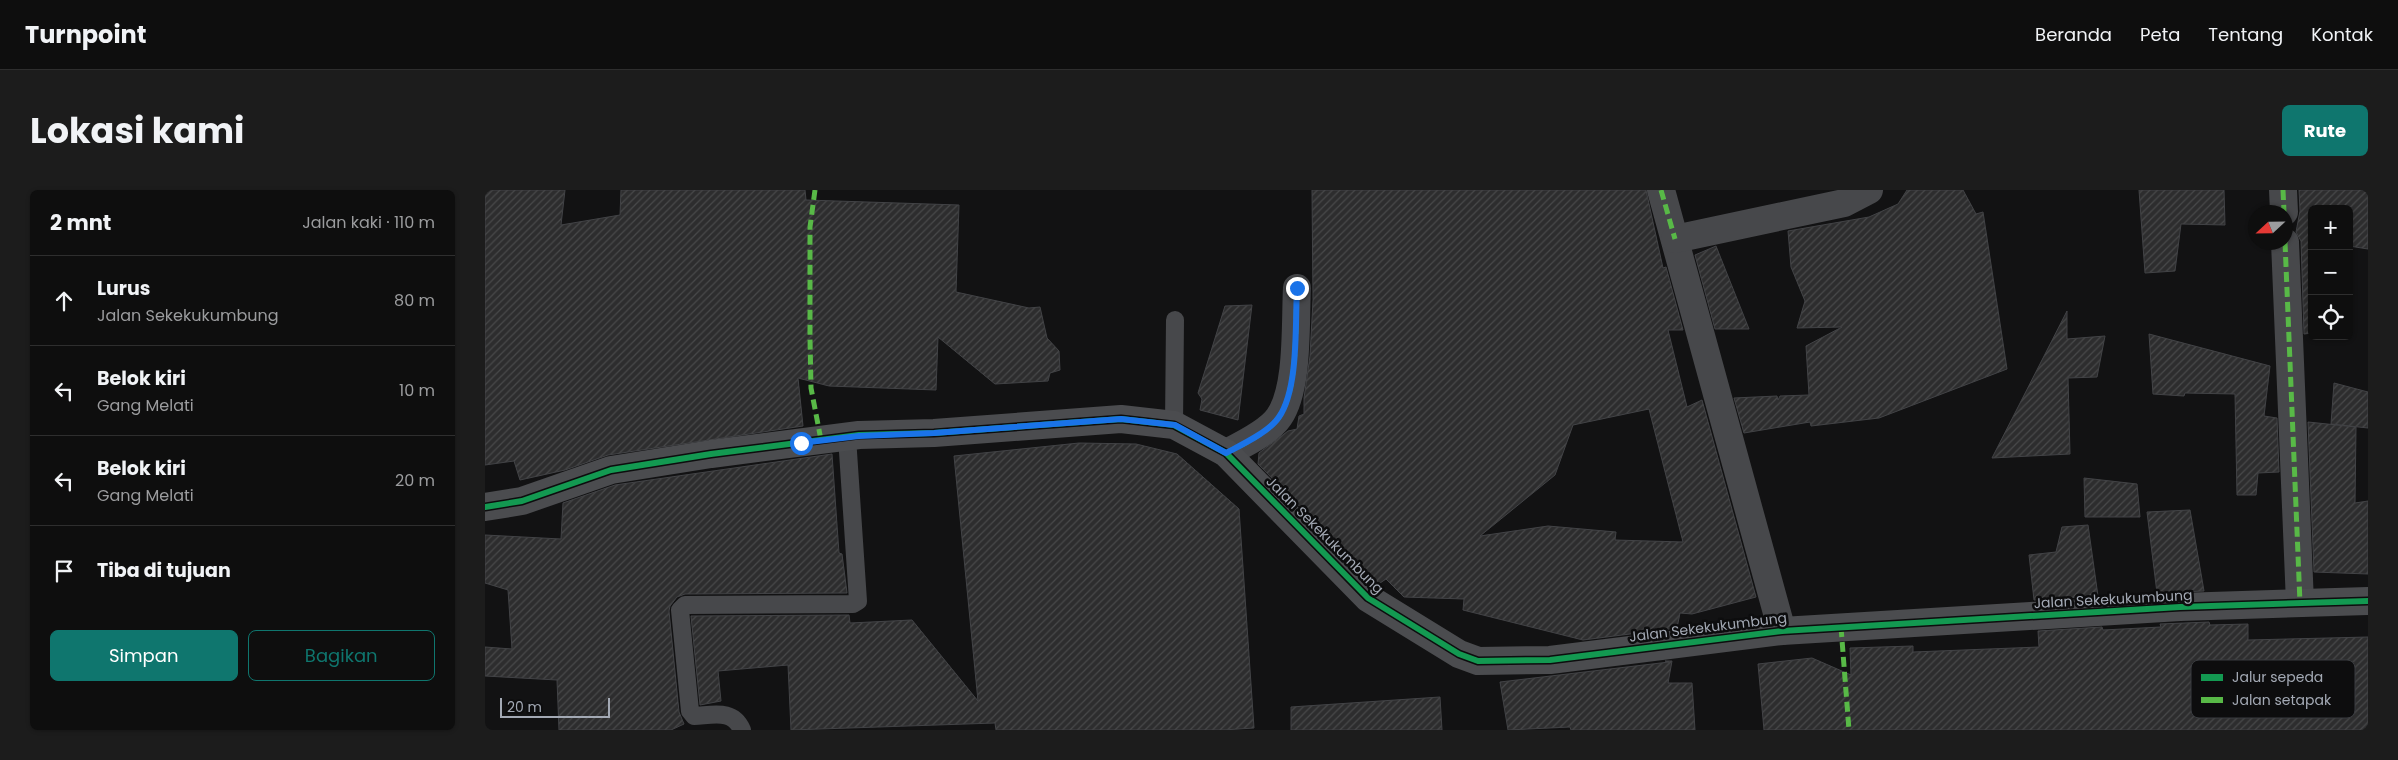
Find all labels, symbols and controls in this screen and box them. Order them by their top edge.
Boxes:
text: Turnpoint [25,18,146,51]
text: Beranda [2035,22,2112,47]
text: Peta [2140,22,2180,47]
text: Tentang [2208,22,2283,47]
text: Kontak [2311,22,2373,47]
button: Rute [2282,105,2368,156]
text: Lokasi kami [30,106,244,155]
north arrow [2248,205,2293,250]
map controls [2308,205,2353,340]
button: + [2308,205,2353,250]
text: 2 mnt [50,208,111,237]
text: Jalan kaki · 110 m [302,211,435,234]
button: − [2308,250,2353,295]
text: Lurus [97,275,150,302]
route end [1286,277,1309,300]
icon: ahead [50,287,78,315]
text: 80 m [394,289,435,312]
button: locate [2308,295,2353,340]
text: Jalan Sekekukumbung [97,304,279,327]
text: Belok kiri [97,365,186,392]
icon: left [50,377,78,405]
text: 10 m [399,379,435,402]
text: Gang Melati [97,394,194,417]
route start [790,432,813,455]
text: Belok kiri [97,455,186,482]
icon: left [50,467,78,495]
text: 20 m [395,469,435,492]
street label: Jalan Sekekukumbung [1262,472,1388,598]
text: Gang Melati [97,484,194,507]
icon: arrive [50,557,78,585]
text: Tiba di tujuan [97,557,231,584]
street label: Jalan Sekekukumbung [2033,585,2193,613]
street label: Jalan Sekekukumbung [1628,607,1788,647]
button: Simpan [50,630,238,681]
button: Bagikan [248,630,435,681]
legend [2191,660,2355,718]
text: Jalur sepeda [2232,667,2323,687]
text: Jalan setapak [2232,690,2332,710]
scale bar [500,695,610,718]
text: 20 m [507,697,542,717]

